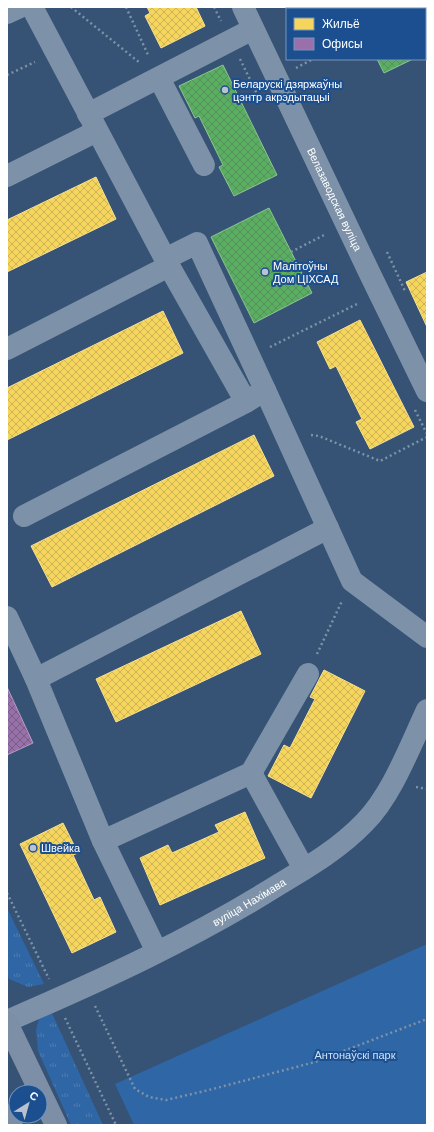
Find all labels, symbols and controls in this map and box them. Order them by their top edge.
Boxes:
legend [286,8,426,60]
text: Жильё [322,17,360,31]
text: Офисы [322,37,363,51]
place label: Беларускі дзяржаўны цэнтр акрэдытацыі [233,78,342,103]
marker: Беларускі дзяржаўны цэнтр акрэдытацыі [220,85,230,95]
street label: Велазаводская вуліца [305,146,364,254]
place label: Малітоўны Дом ЦІХСАД [273,260,339,285]
marker: Малітоўны Дом ЦІХСАД [260,267,270,277]
place label: Швейка [41,842,81,854]
marker: Швейка [28,843,38,853]
street label: вуліца Нахімава [210,875,289,928]
park label: Антонаўскі парк [315,1049,396,1061]
north arrow [8,1084,48,1124]
text: С [27,1089,41,1103]

